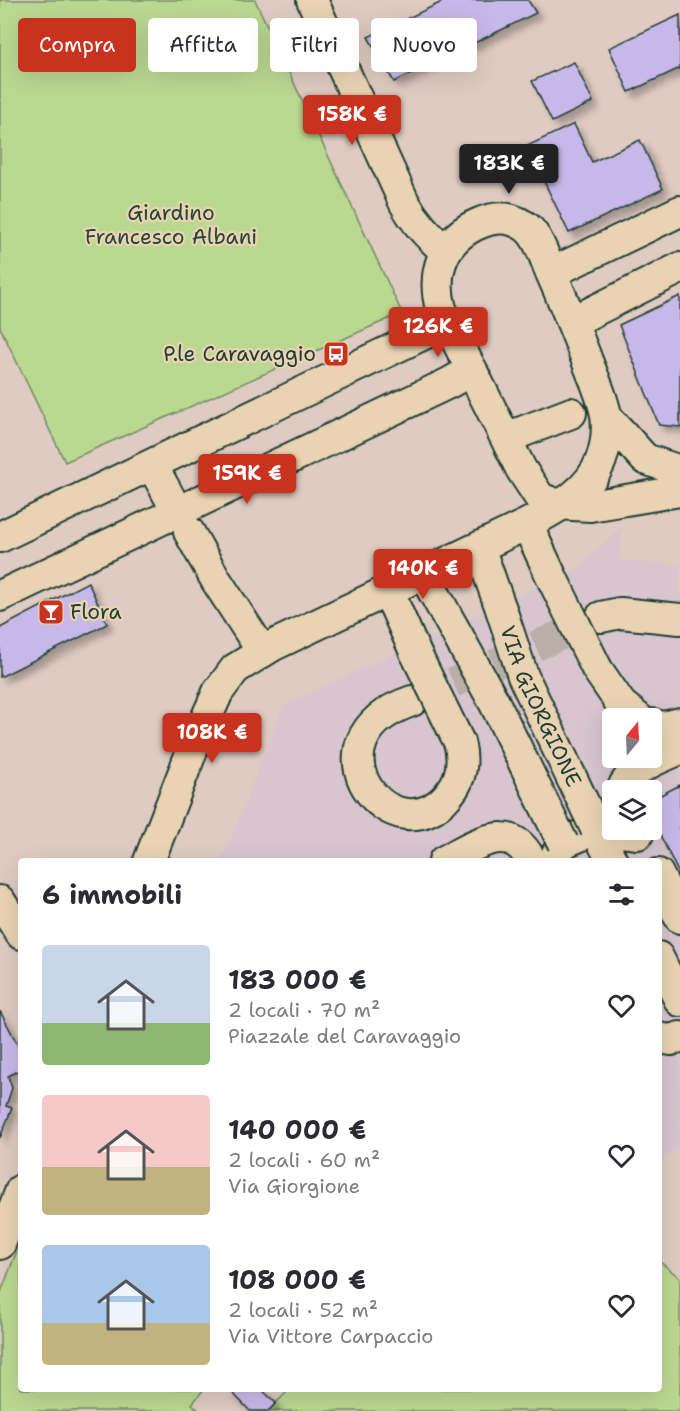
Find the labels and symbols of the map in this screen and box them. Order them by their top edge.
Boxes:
pin: 158K € [303,95,401,146]
pin: 183K € [460,144,558,195]
park label: Giardino Francesco Albani [85,199,257,251]
pin: 126K € [389,307,487,358]
bus stop icon: P.le Caravaggio [321,339,351,369]
place label: P.le Caravaggio [163,340,316,368]
pin: 159K € [198,454,296,505]
pin: 140K € [374,549,472,600]
bar icon: Flora [36,597,66,627]
place label: Flora [70,598,121,626]
street label: VIA GIORGIONE [493,622,588,791]
north arrow [602,708,662,768]
pin: 108K € [163,713,261,764]

